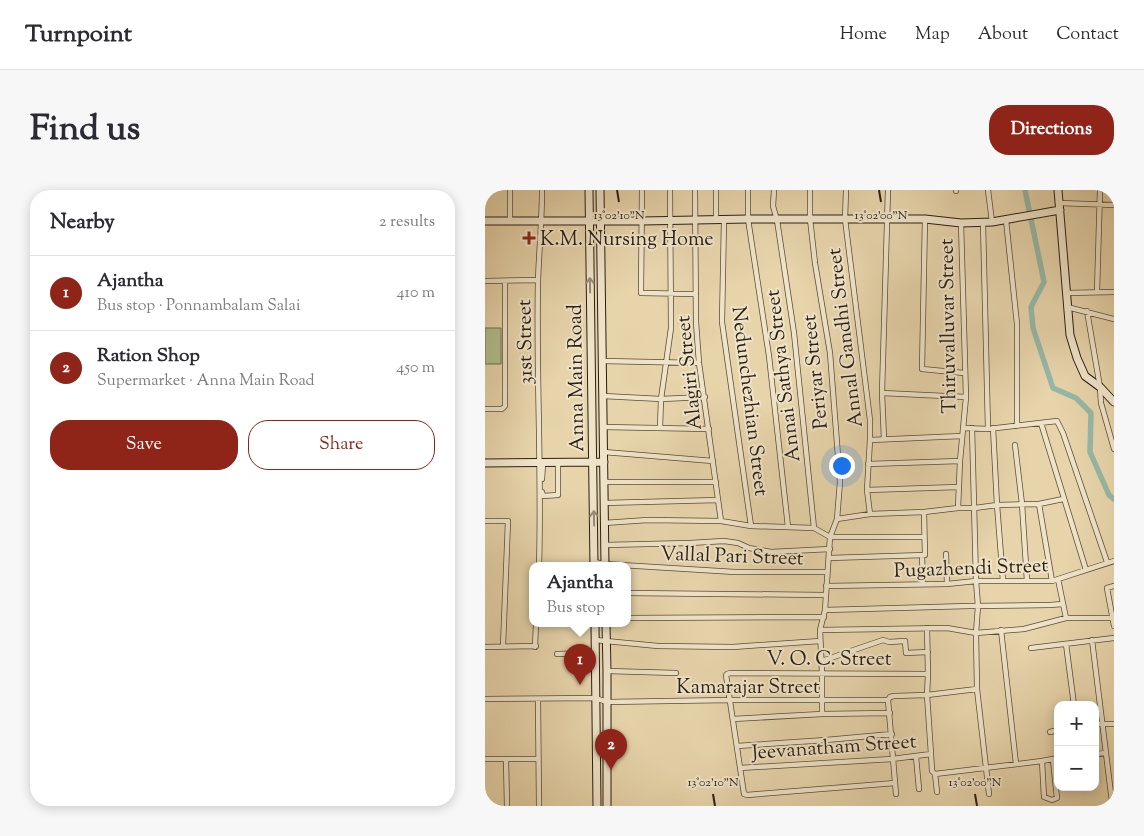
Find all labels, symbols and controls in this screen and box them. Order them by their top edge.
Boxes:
text: Turnpoint [25,18,132,52]
text: Home [840,22,887,48]
text: Map [915,22,950,48]
text: About [978,22,1028,48]
text: Contact [1056,22,1119,48]
text: Find us [30,105,140,156]
button: Directions [989,105,1114,155]
text: 13°02'10"N [593,207,645,225]
text: 13°02'00"N [855,207,908,225]
text: Nearby [50,208,115,238]
text: 2 results [379,211,435,234]
place label: K.M. Nursing Home [540,226,714,255]
marker: K.M. Nursing Home [522,231,536,245]
street label: Thiruvalluvar Street [933,238,966,414]
street label: Annal Gandhi Street [821,246,872,429]
text: Ajantha [97,268,164,295]
one-way arrow [585,277,595,294]
text: 1 [63,282,69,305]
text: 410 m [397,282,435,305]
street label: Annai Sathya Street [760,288,809,464]
text: Bus stop · Ponnambalam Salai [97,295,300,318]
street label: 31st Street [511,299,542,385]
street label: Anna Main Road [562,304,593,452]
street label: Nedunchezhian Street [722,305,775,498]
street label: Periyar Street [796,313,837,431]
street label: Alagiri Street [670,314,711,432]
text: Ration Shop [97,343,200,370]
text: 2 [62,357,70,380]
text: 450 m [396,357,435,380]
text: Supermarket · Anna Main Road [97,370,315,393]
button: Save [50,420,238,470]
button: Share [248,420,435,470]
your location [829,453,855,479]
one-way arrow [589,510,598,526]
street label: Vallal Pari Street [660,541,804,574]
street label: Pugazhendi Street [893,552,1049,587]
popup [529,562,631,627]
text: Ajantha [547,570,613,597]
text: Bus stop [547,597,605,620]
pin: 1 [564,644,596,685]
street label: V. O. C. Street [767,646,892,675]
street label: Kamarajar Street [676,674,820,703]
map controls [1054,701,1099,791]
button: + [1054,701,1099,746]
street label: Jeevanatham Street [750,728,918,769]
pin: 2 [595,729,627,770]
button: − [1054,746,1099,791]
text: 13°02'10"N [687,774,739,792]
text: 13°02'00"N [949,774,1002,792]

